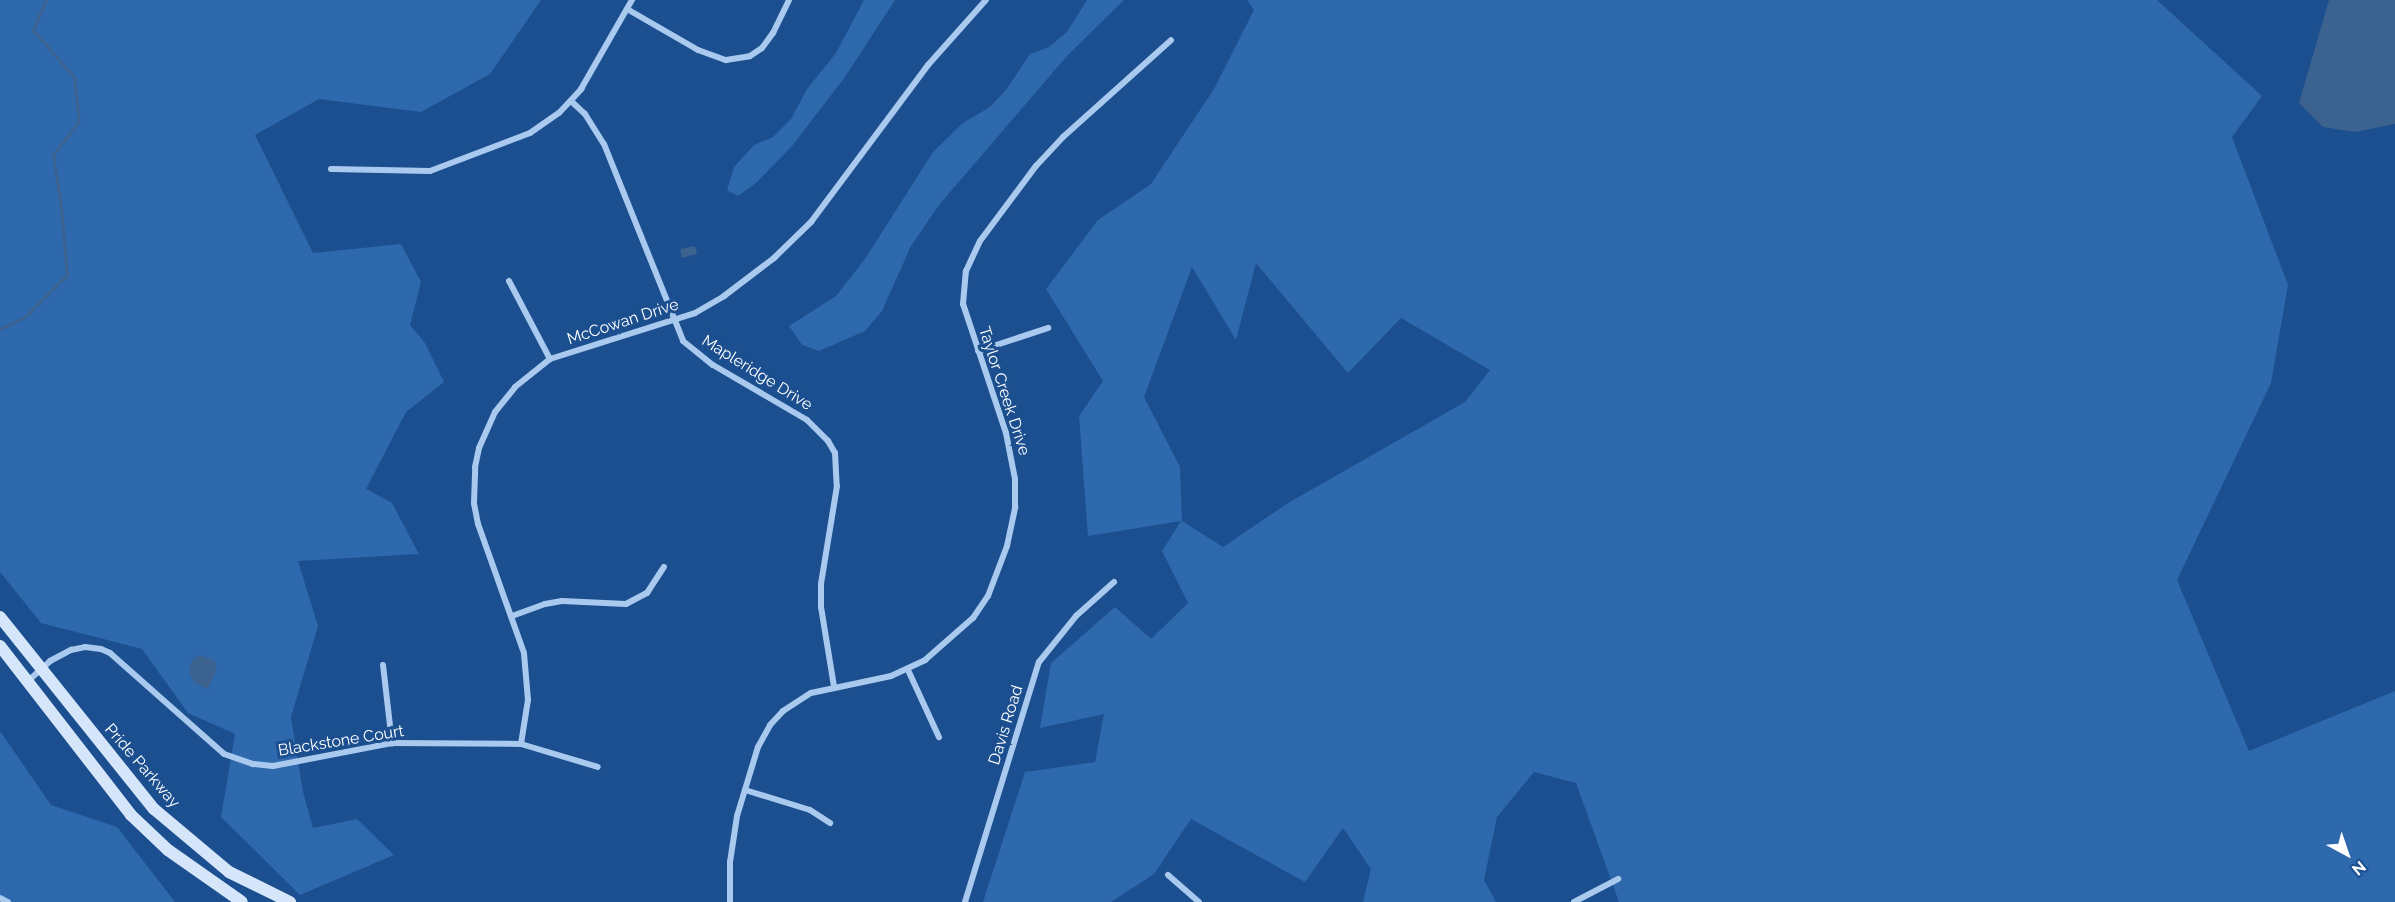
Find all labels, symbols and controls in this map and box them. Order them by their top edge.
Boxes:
street label: McCowan Drive [565,295,681,349]
street label: Taylor Creek Drive [974,324,1034,458]
street label: Mapleridge Drive [698,331,816,415]
street label: Davis Road [985,683,1027,767]
street label: Pride Parkway [100,720,184,812]
street label: Blackstone Court [277,722,405,760]
north arrow [2317,824,2377,884]
text: N [2348,857,2370,879]

